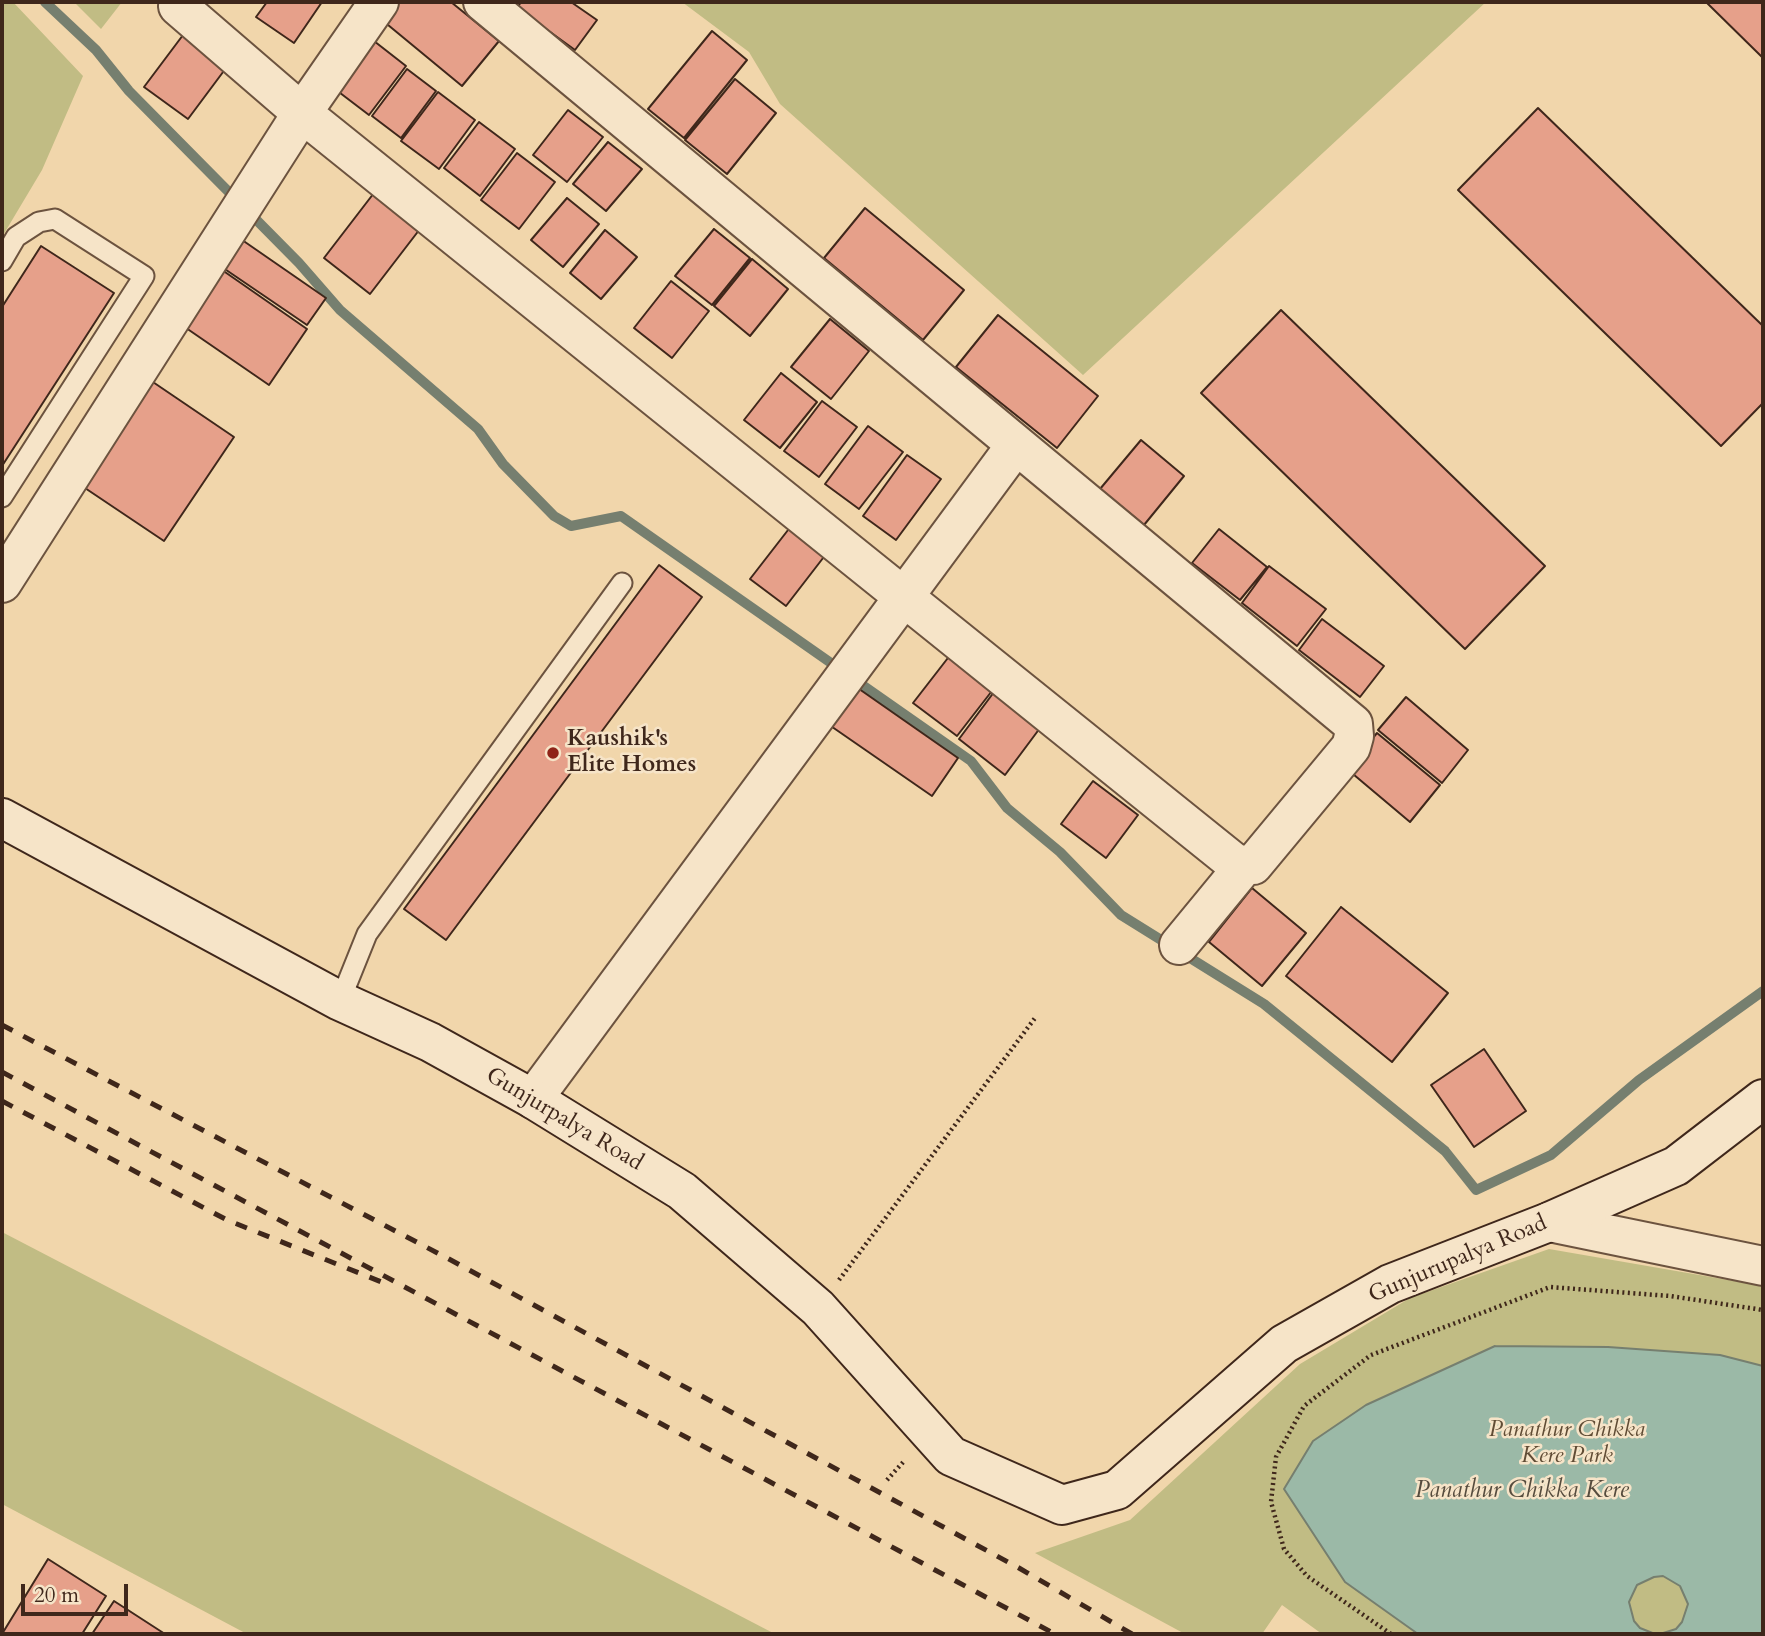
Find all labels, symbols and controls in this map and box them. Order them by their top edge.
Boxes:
place label: Kaushik's Elite Homes [567,726,696,780]
marker: Kaushik's Elite Homes [545,745,561,761]
street label: Gunjurpalya Road [481,1062,647,1178]
street label: Gunjurupalya Road [1365,1210,1551,1310]
park label: Panathur Chikka Kere Park [1489,1417,1645,1471]
water label: Panathur Chikka Kere [1415,1477,1629,1505]
scale bar [24,1570,131,1614]
text: 20 m [34,1581,79,1610]

